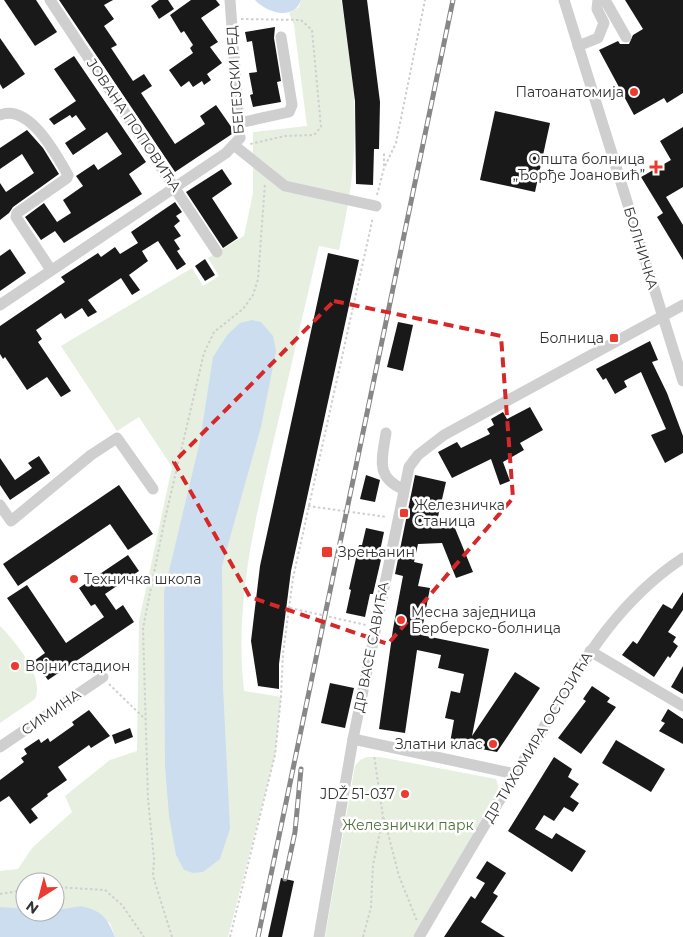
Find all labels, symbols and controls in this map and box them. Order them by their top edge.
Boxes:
street label: БЕГЕЈСКИ РЕД [222,25,248,135]
street label: ЈОВАНА ПОПОВИЋА [83,55,186,195]
place label: Патоанатомија [515,83,624,101]
marker: Патоанатомија [628,86,640,98]
place label: Општа болница „Ђорђе Јоановић” [513,150,645,184]
marker: Општа болница „Ђорђе Јоановић” [649,160,663,174]
street label: БОЛНИЧКА [620,204,662,292]
place label: Болница [539,329,604,347]
marker: Болница [608,332,620,344]
place label: Железничка Станица [414,496,505,530]
marker: Железничка Станица [398,507,410,519]
place label: Зрењанин [338,543,415,561]
marker: Зрењанин [320,545,334,559]
place label: Техничка школа [84,570,201,588]
marker: Техничка школа [68,573,80,585]
street label: ДР ВАСЕ САВИЋА [350,580,393,714]
place label: Месна заједница Берберско-болница [411,603,561,637]
marker: Месна заједница Берберско-болница [395,614,407,626]
street label: ДР ТИХОМИРА ОСТОЈИЋА [480,648,596,826]
place label: Војни стадион [25,657,131,675]
marker: Војни стадион [9,660,21,672]
street label: СИМИНА [18,685,85,739]
place label: Златни клас [395,735,483,753]
marker: Златни клас [487,738,499,750]
place label: JDŽ 51-037 [319,785,395,803]
marker: JDŽ 51-037 [399,788,411,800]
park label: Железнички парк [342,816,474,834]
north arrow [15,872,65,922]
text: N [22,897,42,918]

